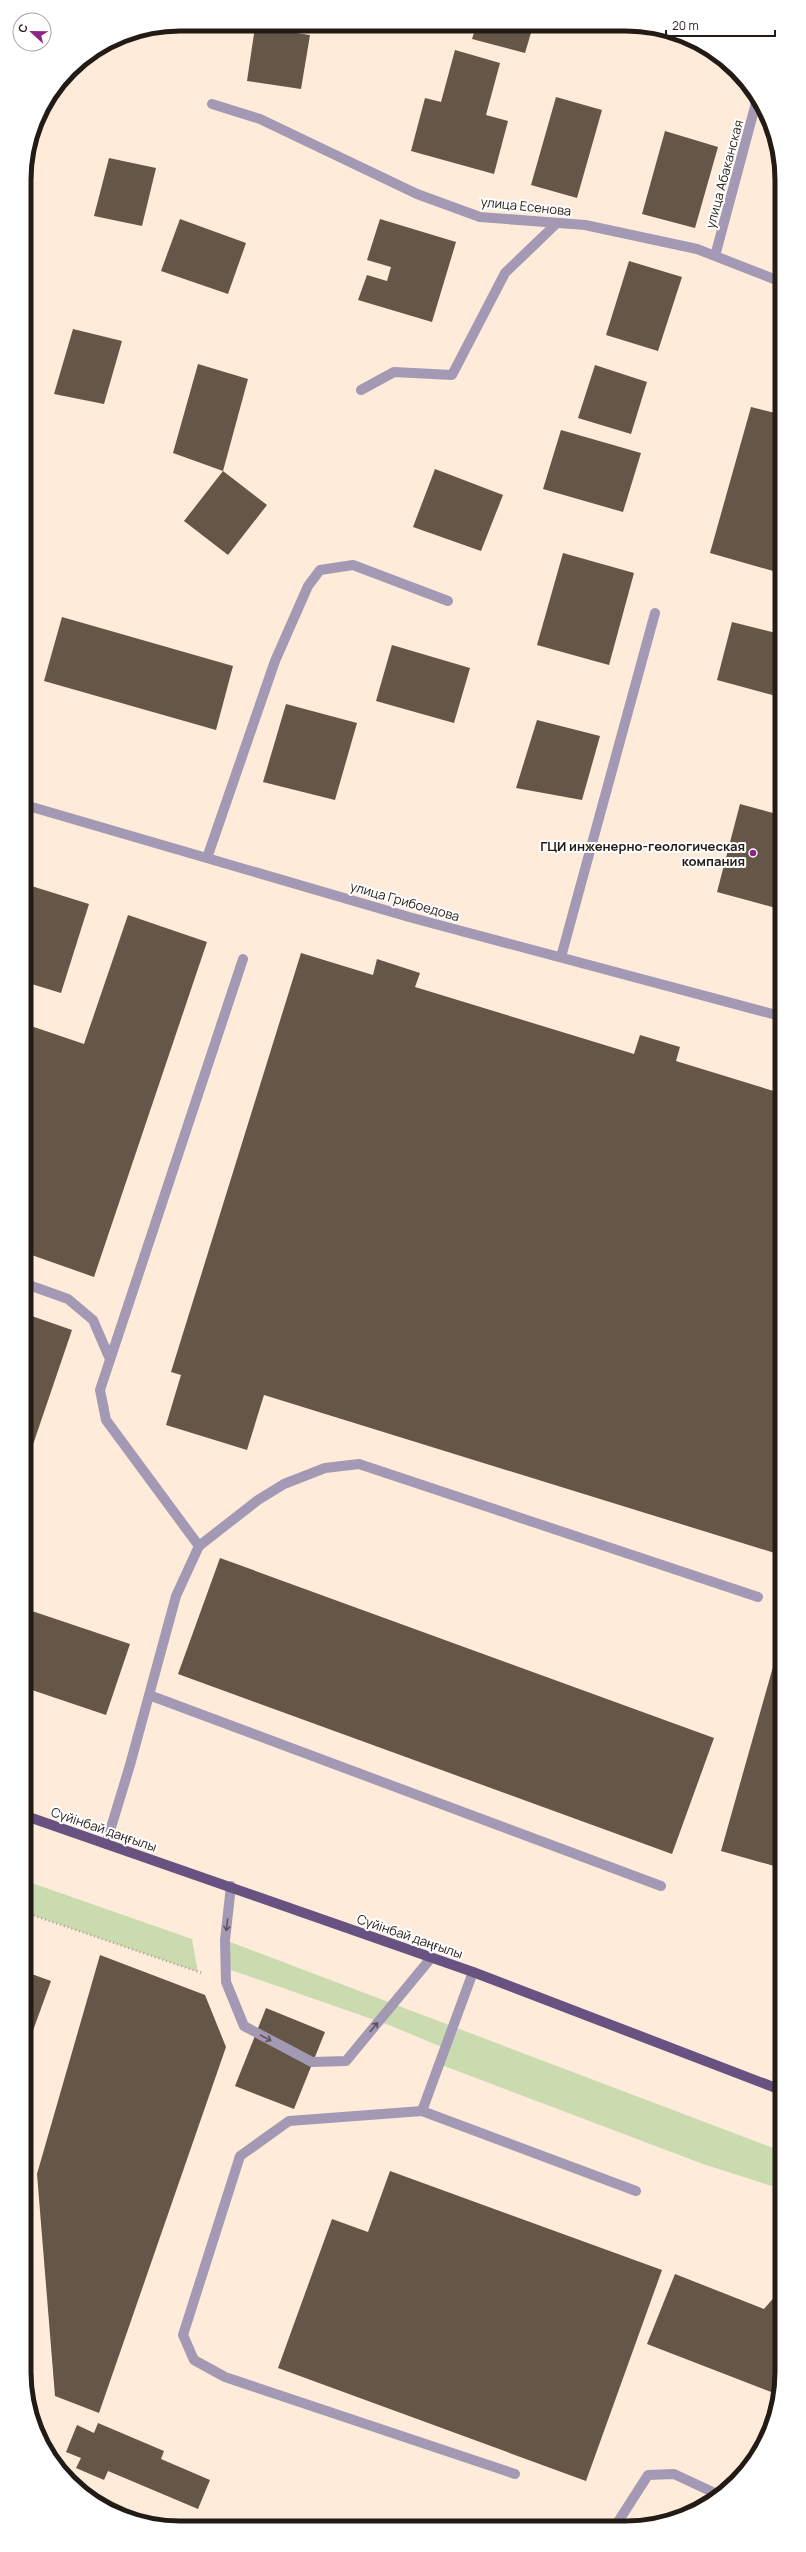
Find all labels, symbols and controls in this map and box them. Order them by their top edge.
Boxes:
north arrow [12,12,52,52]
scale bar [666,12,775,38]
text: 20 m [672,17,699,34]
text: С [14,21,31,35]
street label: улица Абаканская [701,118,747,230]
street label: улица Есенова [480,192,572,220]
place label: ГЦИ инженерно-геологическая компания [540,837,745,870]
marker: ГЦИ инженерно-геологическая компания [748,848,758,858]
street label: улица Грибоедова [348,877,462,925]
street label: Сүйінбай даңғылы [49,1802,159,1856]
street label: Сүйінбай даңғылы [355,1909,465,1963]
one-way arrow [223,1918,230,1931]
one-way arrow [369,2022,378,2032]
one-way arrow [260,2034,272,2042]

